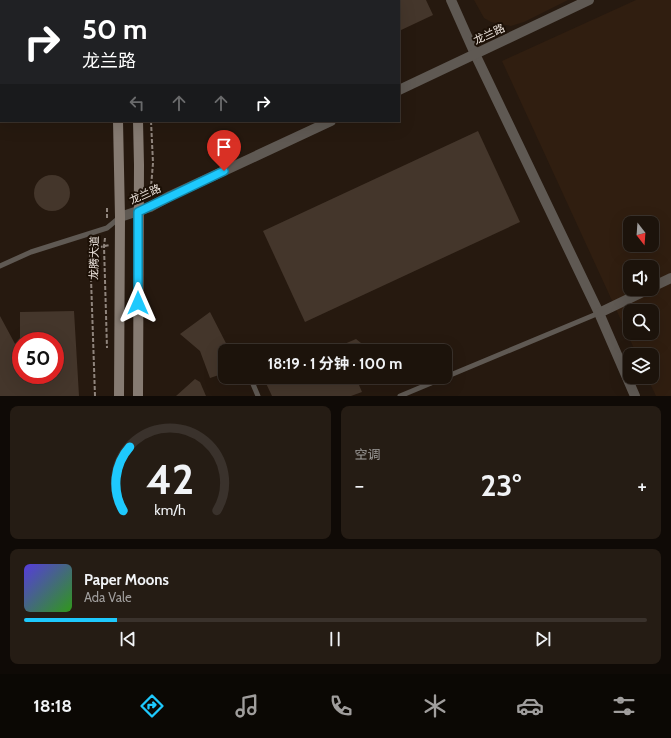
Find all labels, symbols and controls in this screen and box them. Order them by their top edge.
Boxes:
text: 50 m [82,12,147,46]
icon: right [16,16,68,68]
street label: 龙兰路 [471,21,507,47]
text: 龙兰路 [82,50,136,72]
icon: left [126,92,148,114]
icon: ahead [168,92,190,114]
icon: ahead [210,92,232,114]
icon: right [252,92,274,114]
pin [207,130,241,171]
icon: arrive [213,136,235,158]
street label: 龙兰路 [127,181,163,207]
north arrow [623,216,659,252]
map controls [623,216,659,384]
street label: 龙腾大道 [87,236,101,280]
button: sound [623,260,659,296]
position arrow [117,282,159,324]
button: search [623,304,659,340]
speed limit sign: 50 [12,332,64,384]
button: layers [623,348,659,384]
text: 18:19 · 1 分钟 · 100 m [268,355,402,373]
text: 空调 [355,446,381,462]
text: 42 [146,453,194,503]
text: 23° [480,467,521,504]
text: − [355,472,364,499]
text: + [637,472,647,499]
text: km/h [155,500,186,518]
text: Paper Moons [84,571,169,589]
text: Ada Vale [84,589,132,605]
icon: previous [117,628,139,650]
icon: pause [324,628,346,650]
icon: next [532,628,554,650]
icon: directions [138,692,166,720]
icon: music [233,692,261,720]
icon: phone [327,692,355,720]
icon: climate [421,692,449,720]
icon: car [516,692,544,720]
icon: filters [610,692,638,720]
text: 18:18 [33,695,72,717]

